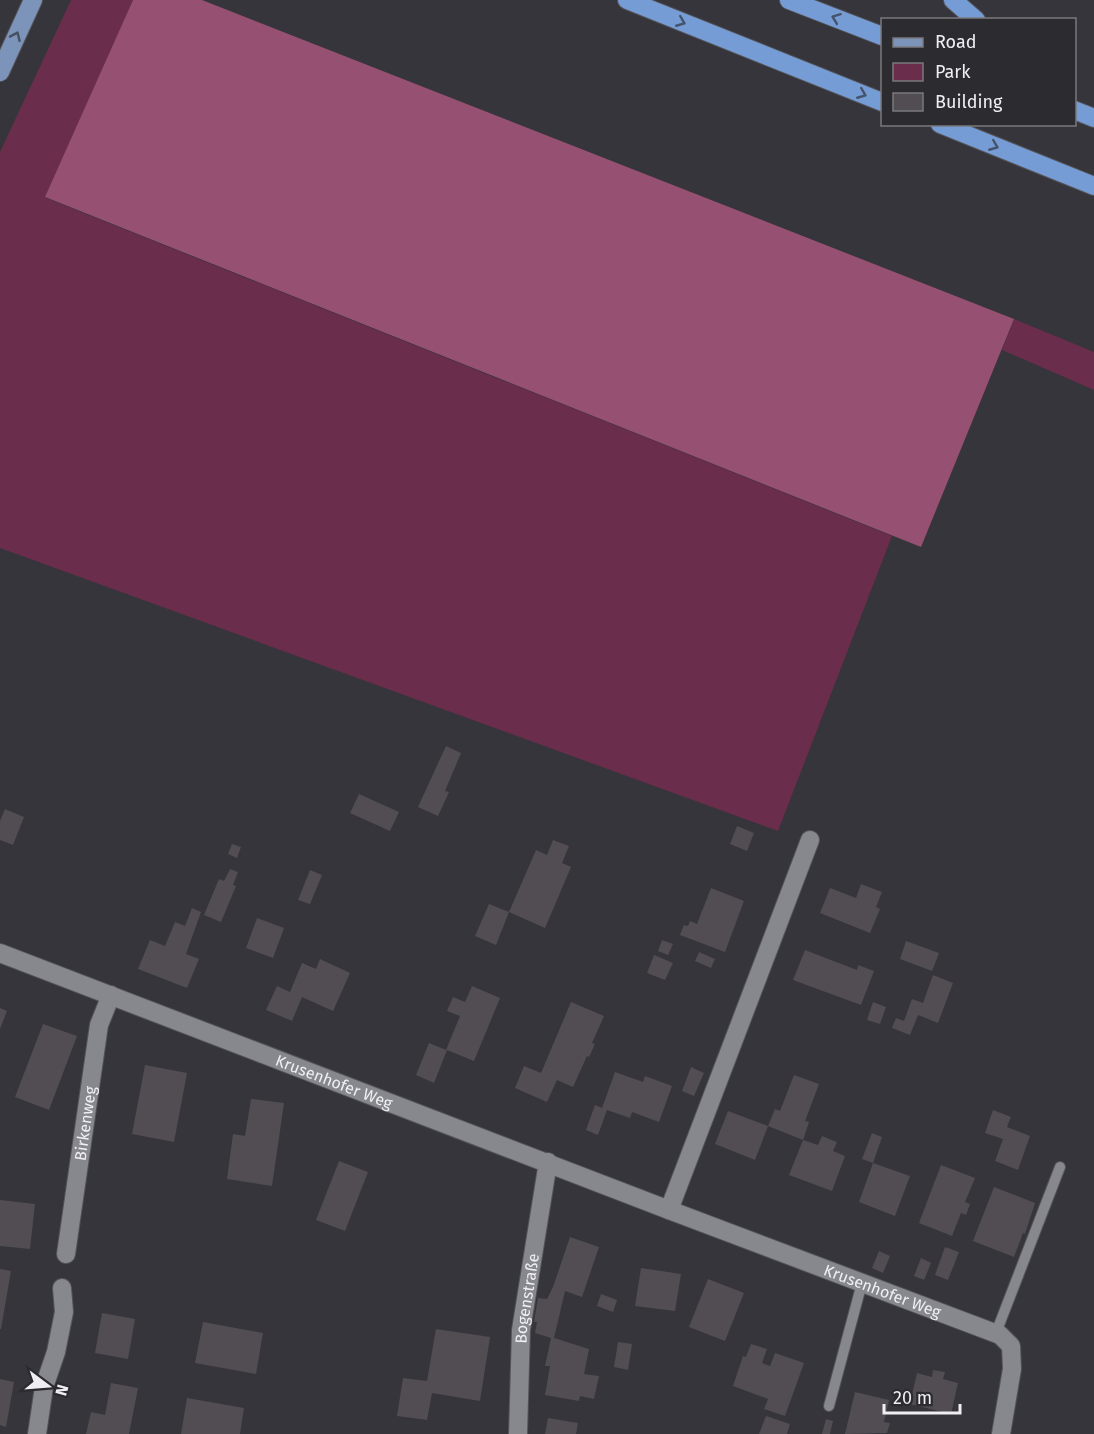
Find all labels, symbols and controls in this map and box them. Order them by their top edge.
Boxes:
one-way arrow [831,13,842,25]
one-way arrow [675,14,686,27]
legend [881,18,1076,126]
text: Road [935,31,977,53]
one-way arrow [9,32,21,43]
text: Park [935,61,971,83]
one-way arrow [856,87,867,99]
text: Building [935,91,1003,113]
one-way arrow [988,139,999,151]
street label: Krusenhofer Weg [273,1051,396,1113]
street label: Birkenweg [71,1084,100,1162]
street label: Bogenstraße [511,1252,543,1344]
street label: Krusenhofer Weg [821,1260,944,1322]
north arrow [18,1356,78,1416]
scale bar [884,1377,960,1415]
text: N [51,1382,73,1398]
text: 20 m [893,1387,932,1409]

